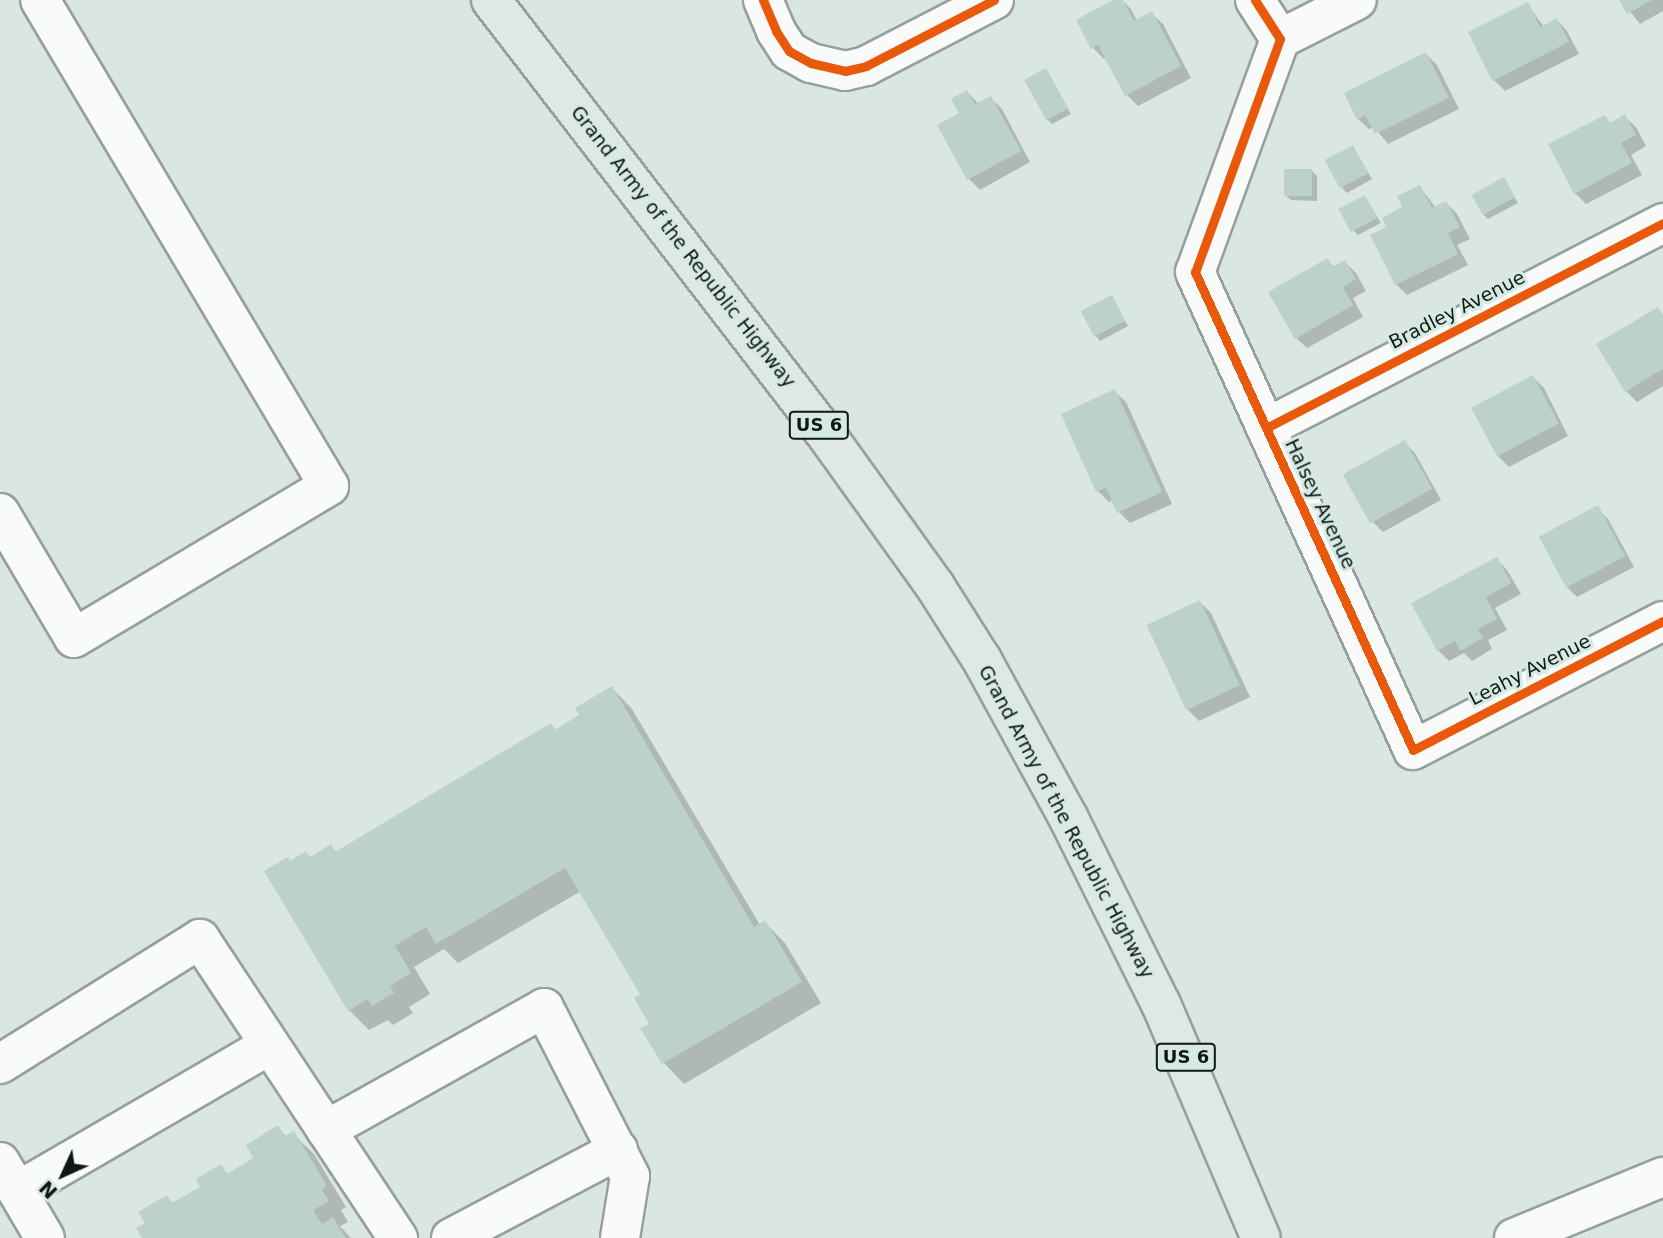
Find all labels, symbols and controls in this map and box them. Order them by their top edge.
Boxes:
street label: Grand Army of the Republic Highway [566,101,800,393]
street label: Bradley Avenue [1385,266,1529,354]
road number: US 6 [788,410,850,440]
street label: Halsey Avenue [1280,435,1360,573]
street label: Leahy Avenue [1465,630,1595,710]
street label: Grand Army of the Republic Highway [973,661,1159,983]
road number: US 6 [1154,1042,1218,1072]
north arrow [28,1140,98,1210]
text: N [35,1176,62,1203]

